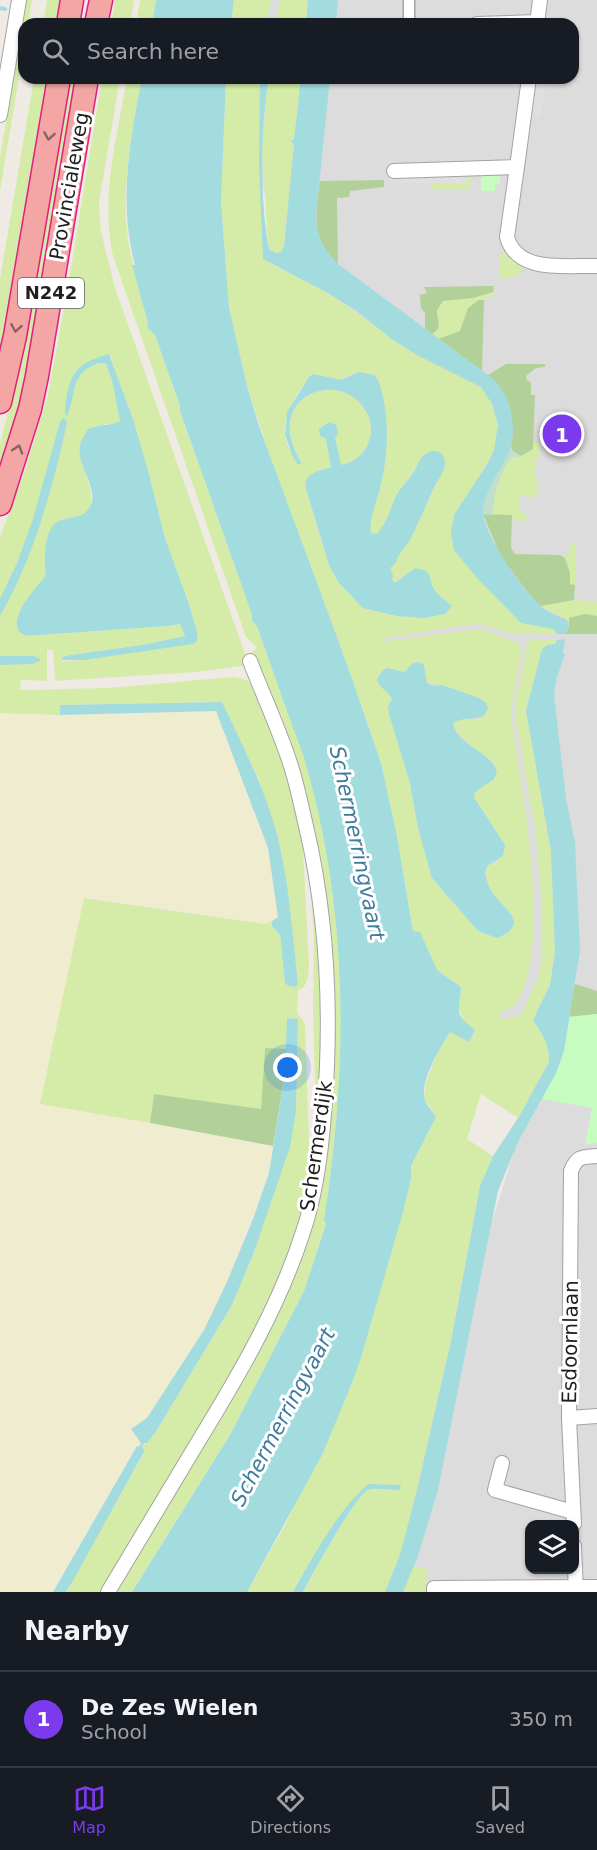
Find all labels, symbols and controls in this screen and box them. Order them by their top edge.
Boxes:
search box [18,18,579,84]
icon: search [39,35,72,68]
text: Search here [87,39,219,64]
street label: Provincialeweg [44,110,94,262]
one-way arrow [43,130,56,140]
road number: N242 [18,278,84,308]
one-way arrow [10,323,23,333]
pin: 1 [542,412,582,456]
one-way arrow [11,444,23,455]
water label: Schermerringvaart [325,744,389,943]
your location [273,1053,302,1082]
street label: Schermerdijk [295,1079,337,1213]
street label: Esdoornlaan [557,1280,583,1404]
water label: Schermerringvaart [226,1323,340,1510]
map controls [525,1520,579,1574]
button: layers [525,1520,579,1574]
text: Nearby [24,1616,129,1646]
text: De Zes Wielen [81,1695,258,1720]
text: 1 [37,1707,50,1731]
text: 350 m [509,1707,573,1731]
text: School [81,1720,147,1744]
tab: Map [72,1782,106,1837]
tab: Directions [250,1782,331,1837]
tab: Saved [475,1782,525,1837]

